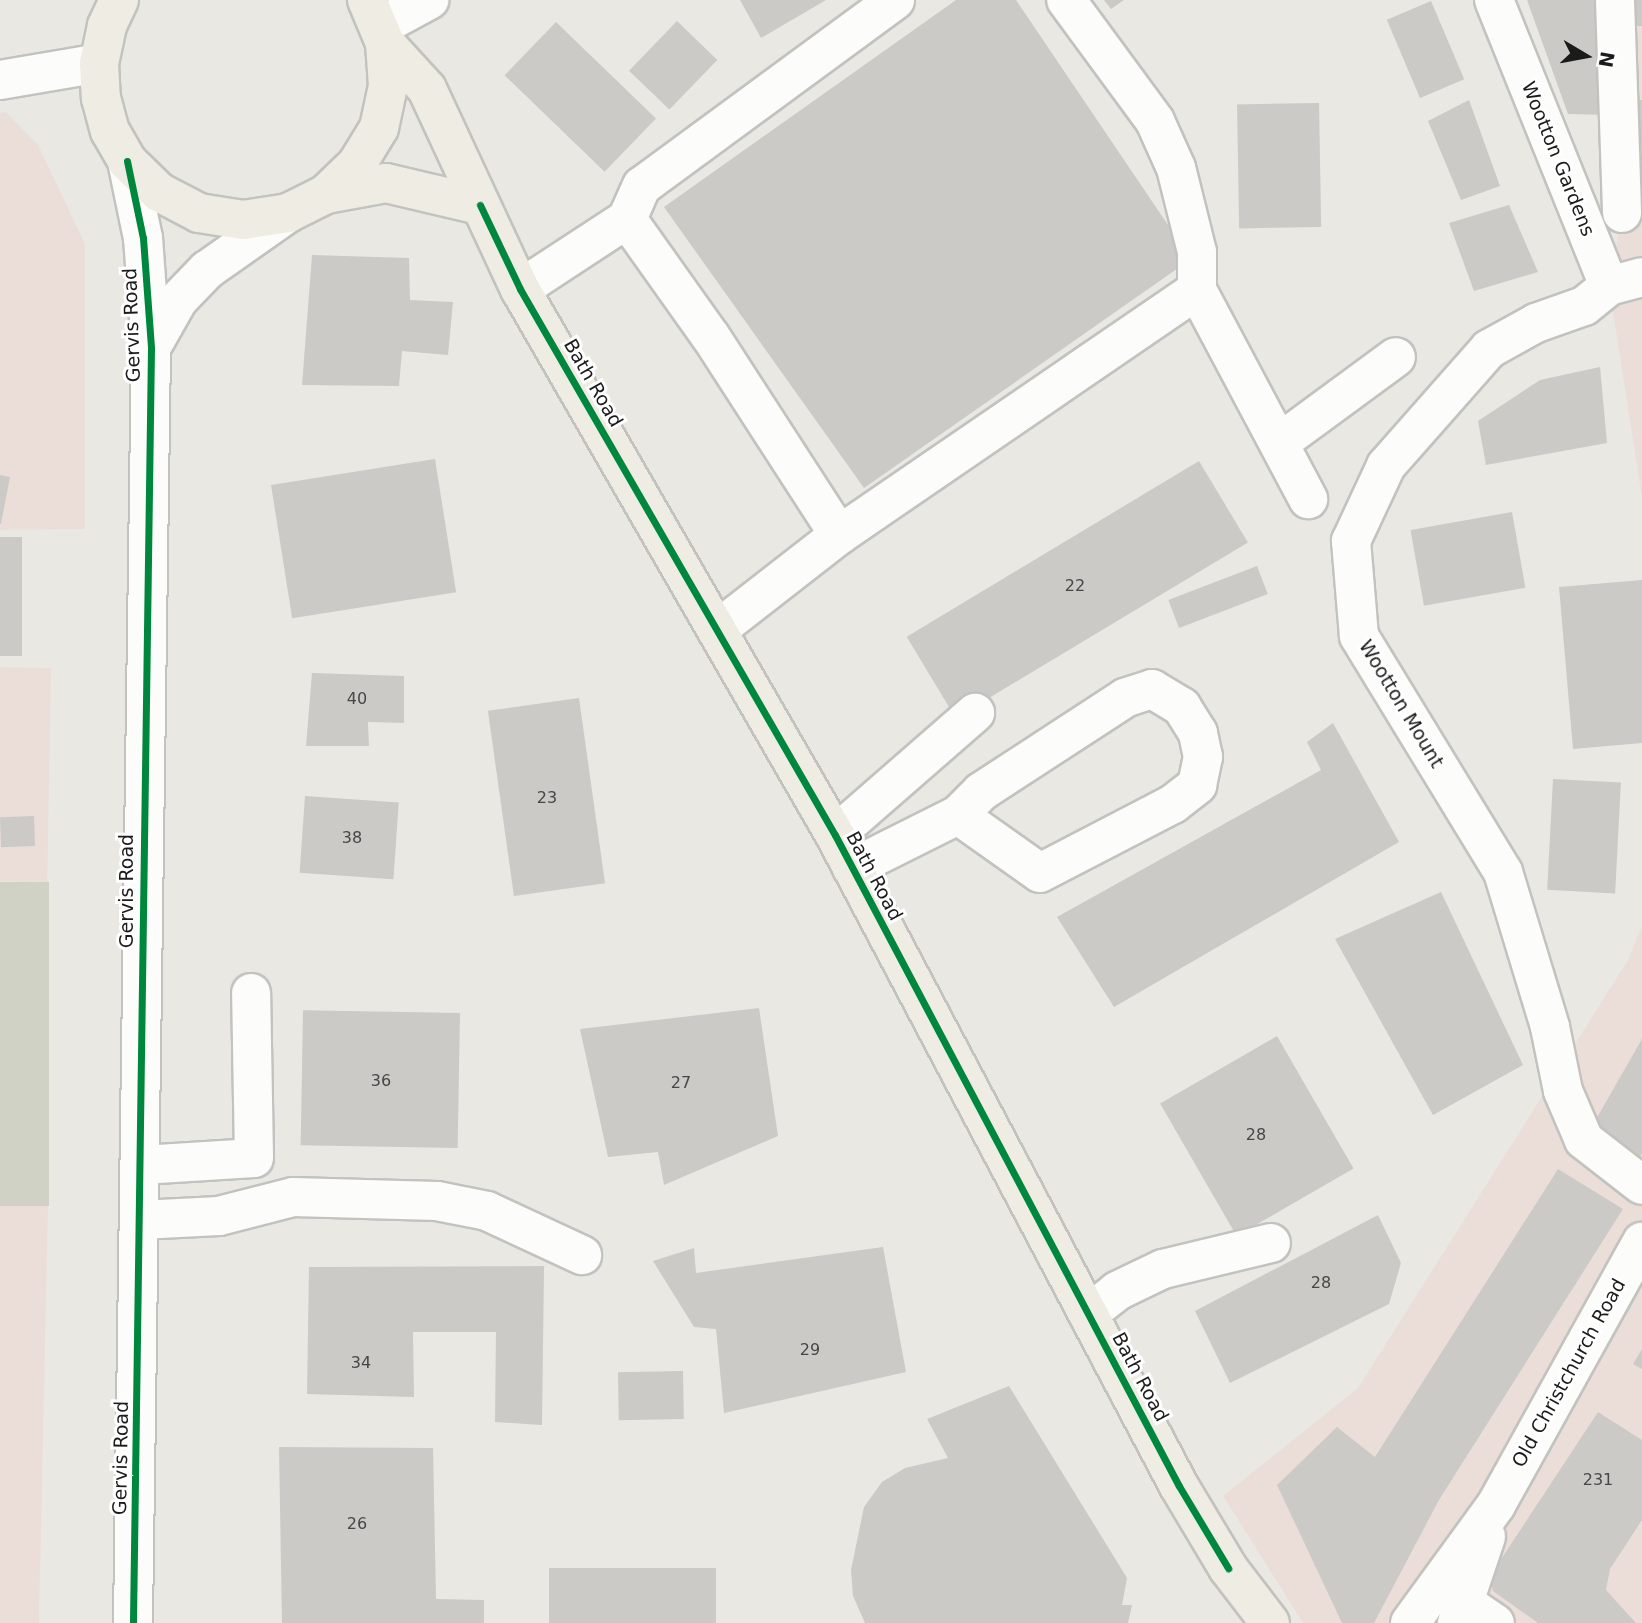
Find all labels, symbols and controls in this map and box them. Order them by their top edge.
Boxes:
north arrow [1551,21,1621,91]
text: N [1594,50,1619,69]
street label: Wootton Gardens [1517,78,1599,240]
street label: Gervis Road [119,267,145,383]
street label: Bath Road [559,335,627,431]
house number: 22 [1065,576,1085,596]
street label: Wootton Mount [1354,636,1448,772]
house number: 40 [347,689,367,709]
house number: 23 [537,788,557,808]
street label: Bath Road [841,827,907,925]
house number: 38 [342,828,362,848]
street label: Gervis Road [116,834,138,948]
house number: 36 [371,1071,391,1091]
house number: 27 [671,1073,691,1093]
house number: 28 [1246,1125,1266,1145]
house number: 28 [1311,1273,1331,1293]
street label: Old Christchurch Road [1508,1275,1630,1471]
street label: Bath Road [1107,1328,1173,1426]
house number: 29 [800,1340,820,1360]
house number: 34 [351,1353,371,1373]
street label: Gervis Road [109,1401,133,1515]
house number: 231 [1583,1470,1613,1490]
house number: 26 [347,1514,367,1534]

